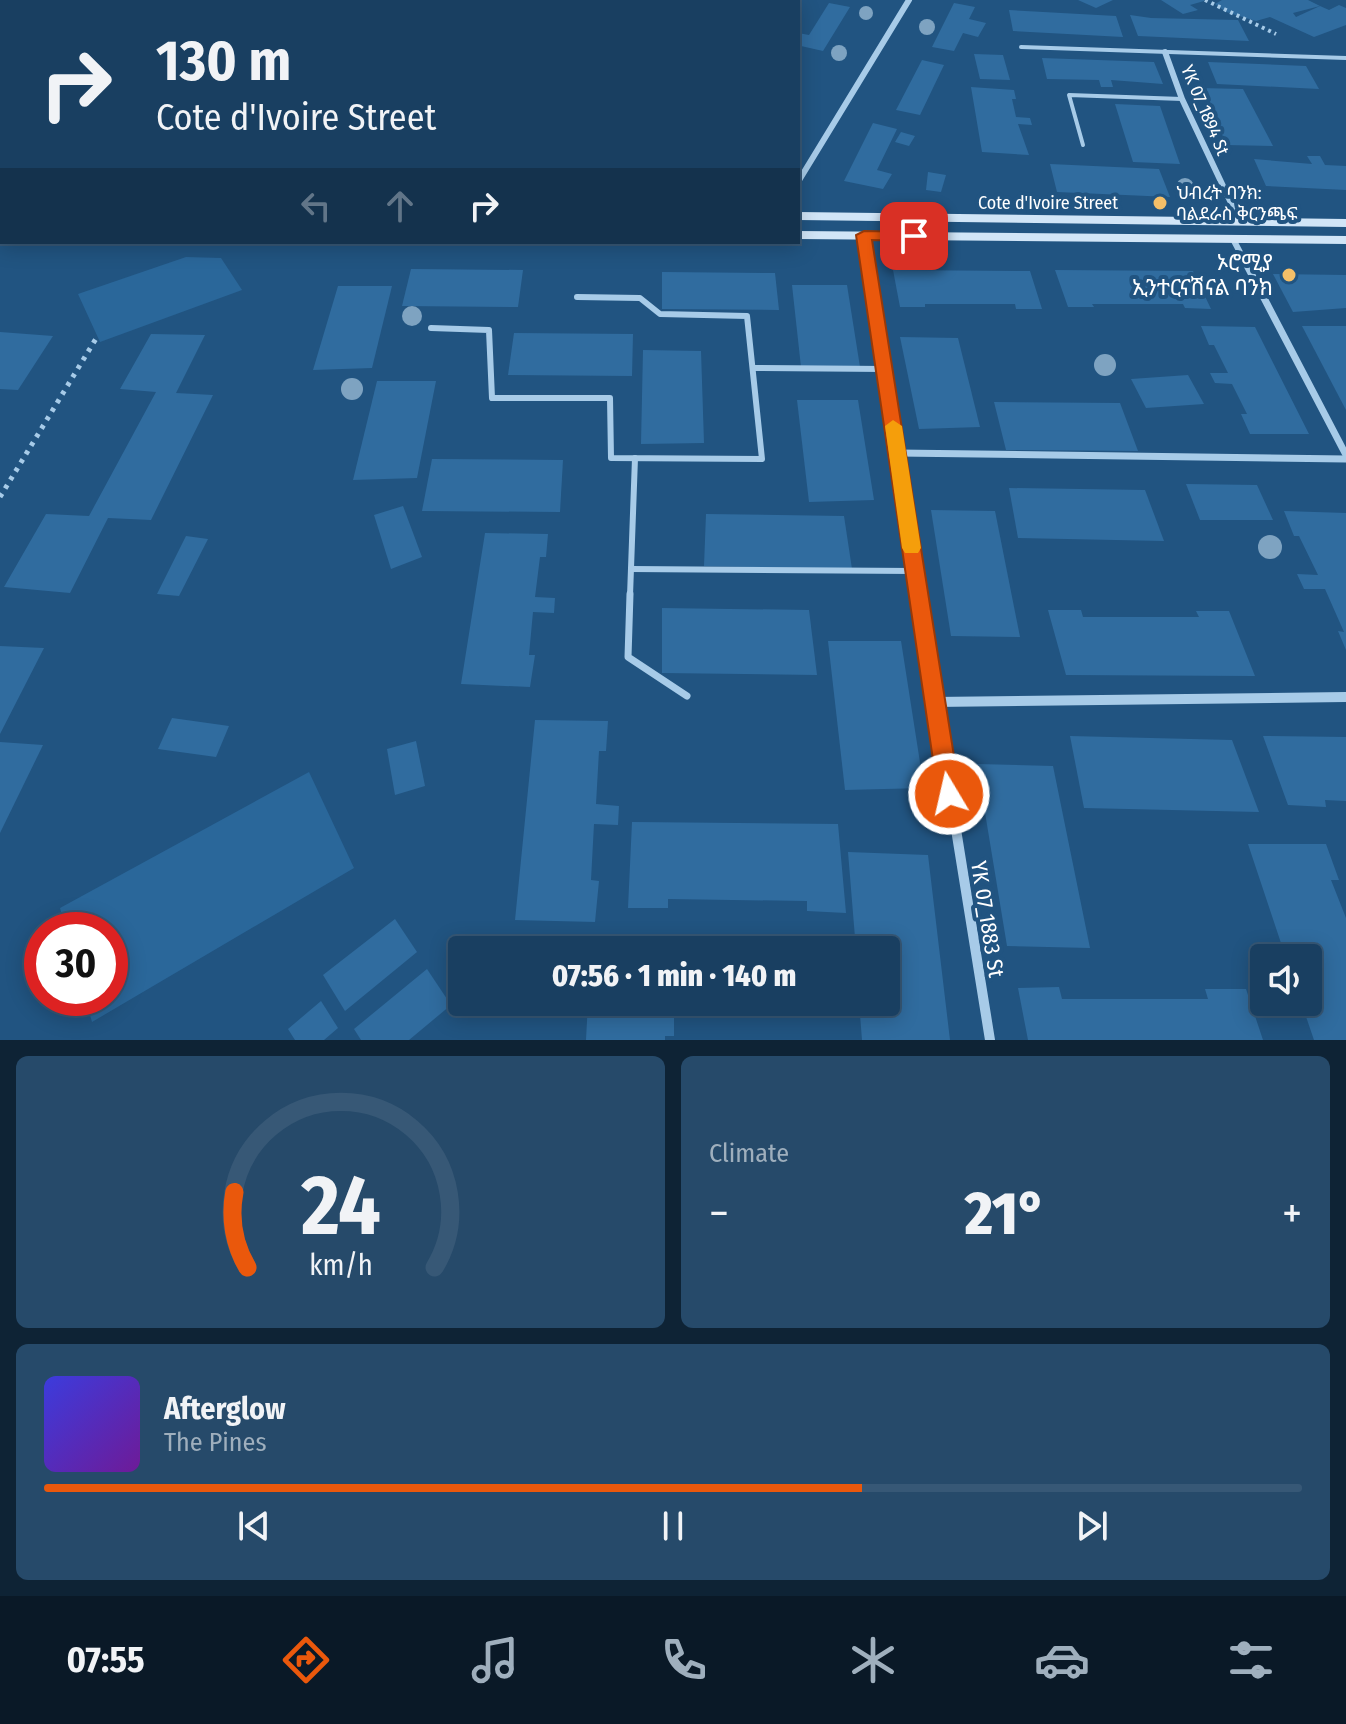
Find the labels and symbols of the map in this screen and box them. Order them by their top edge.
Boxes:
street label: YK 07_1894 St [1176,61,1234,159]
place label: ህብረት ባንክ: ባልደራስ ቅርንጫፍ [1176,182,1298,225]
street label: Cote d'Ivoire Street [978,192,1118,214]
marker: ህብረት ባንክ: ባልደራስ ቅርንጫፍ [1151,194,1169,212]
pin [880,202,948,270]
place label: ኦሮሚያ ኢንተርናሽናል ባንክ [1132,249,1273,301]
marker: ኦሮሚያ ኢንተርናሽናል ባንክ [1280,266,1298,284]
position arrow [907,752,991,836]
street label: YK 07_1883 St [965,859,1010,980]
speed limit sign: 30 [24,912,128,1016]

